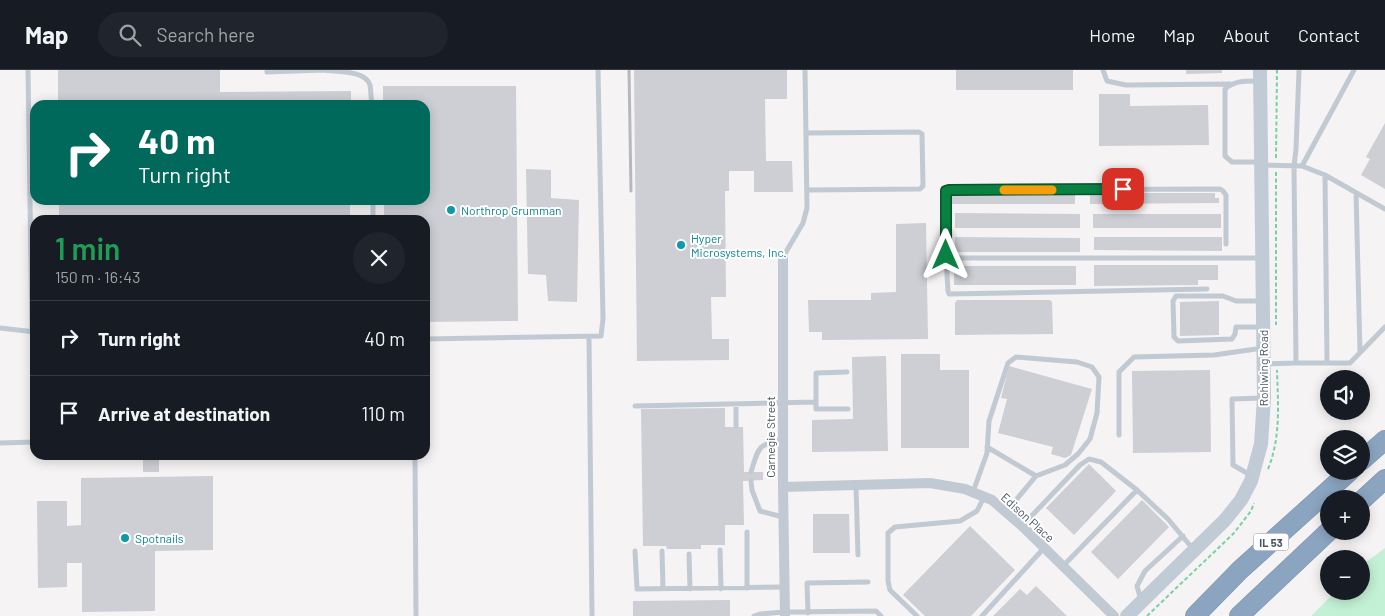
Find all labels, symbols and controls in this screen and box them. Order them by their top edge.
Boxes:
search box [98,12,448,57]
text: Map [25,20,68,49]
icon: search [116,21,144,49]
text: Search here [156,23,255,46]
text: Home [1089,24,1135,46]
text: Map [1163,24,1195,46]
text: About [1223,24,1270,46]
text: Contact [1298,24,1360,46]
text: 40 m [138,119,215,161]
icon: right [55,120,120,185]
text: Turn right [138,161,231,187]
pin [1102,168,1144,210]
icon: arrive [1109,175,1137,203]
place label: Northrop Grumman [461,203,562,217]
marker: Northrop Grumman [445,204,457,216]
position arrow [919,228,971,280]
text: 1 min [55,230,120,266]
place label: Hyper Microsystems, Inc. [691,231,787,259]
button: close [353,232,405,284]
marker: Hyper Microsystems, Inc. [675,239,687,251]
text: 150 m · 16:43 [55,267,140,286]
icon: right [55,324,83,352]
text: Turn right [98,327,180,350]
text: 40 m [364,327,405,350]
street label: Rohlwing Road [1256,330,1270,406]
map controls [1320,370,1370,600]
button: sound [1320,370,1370,420]
street label: Carnegie Street [763,396,777,478]
icon: arrive [55,399,83,427]
text: Arrive at destination [98,402,270,425]
text: 110 m [361,402,405,425]
button: layers [1320,430,1370,480]
street label: Edison Place [999,489,1057,545]
button: + [1320,490,1370,540]
place label: Spotnails [135,531,184,545]
marker: Spotnails [119,532,131,544]
road number: IL 53 [1254,534,1288,551]
button: − [1320,550,1370,600]

